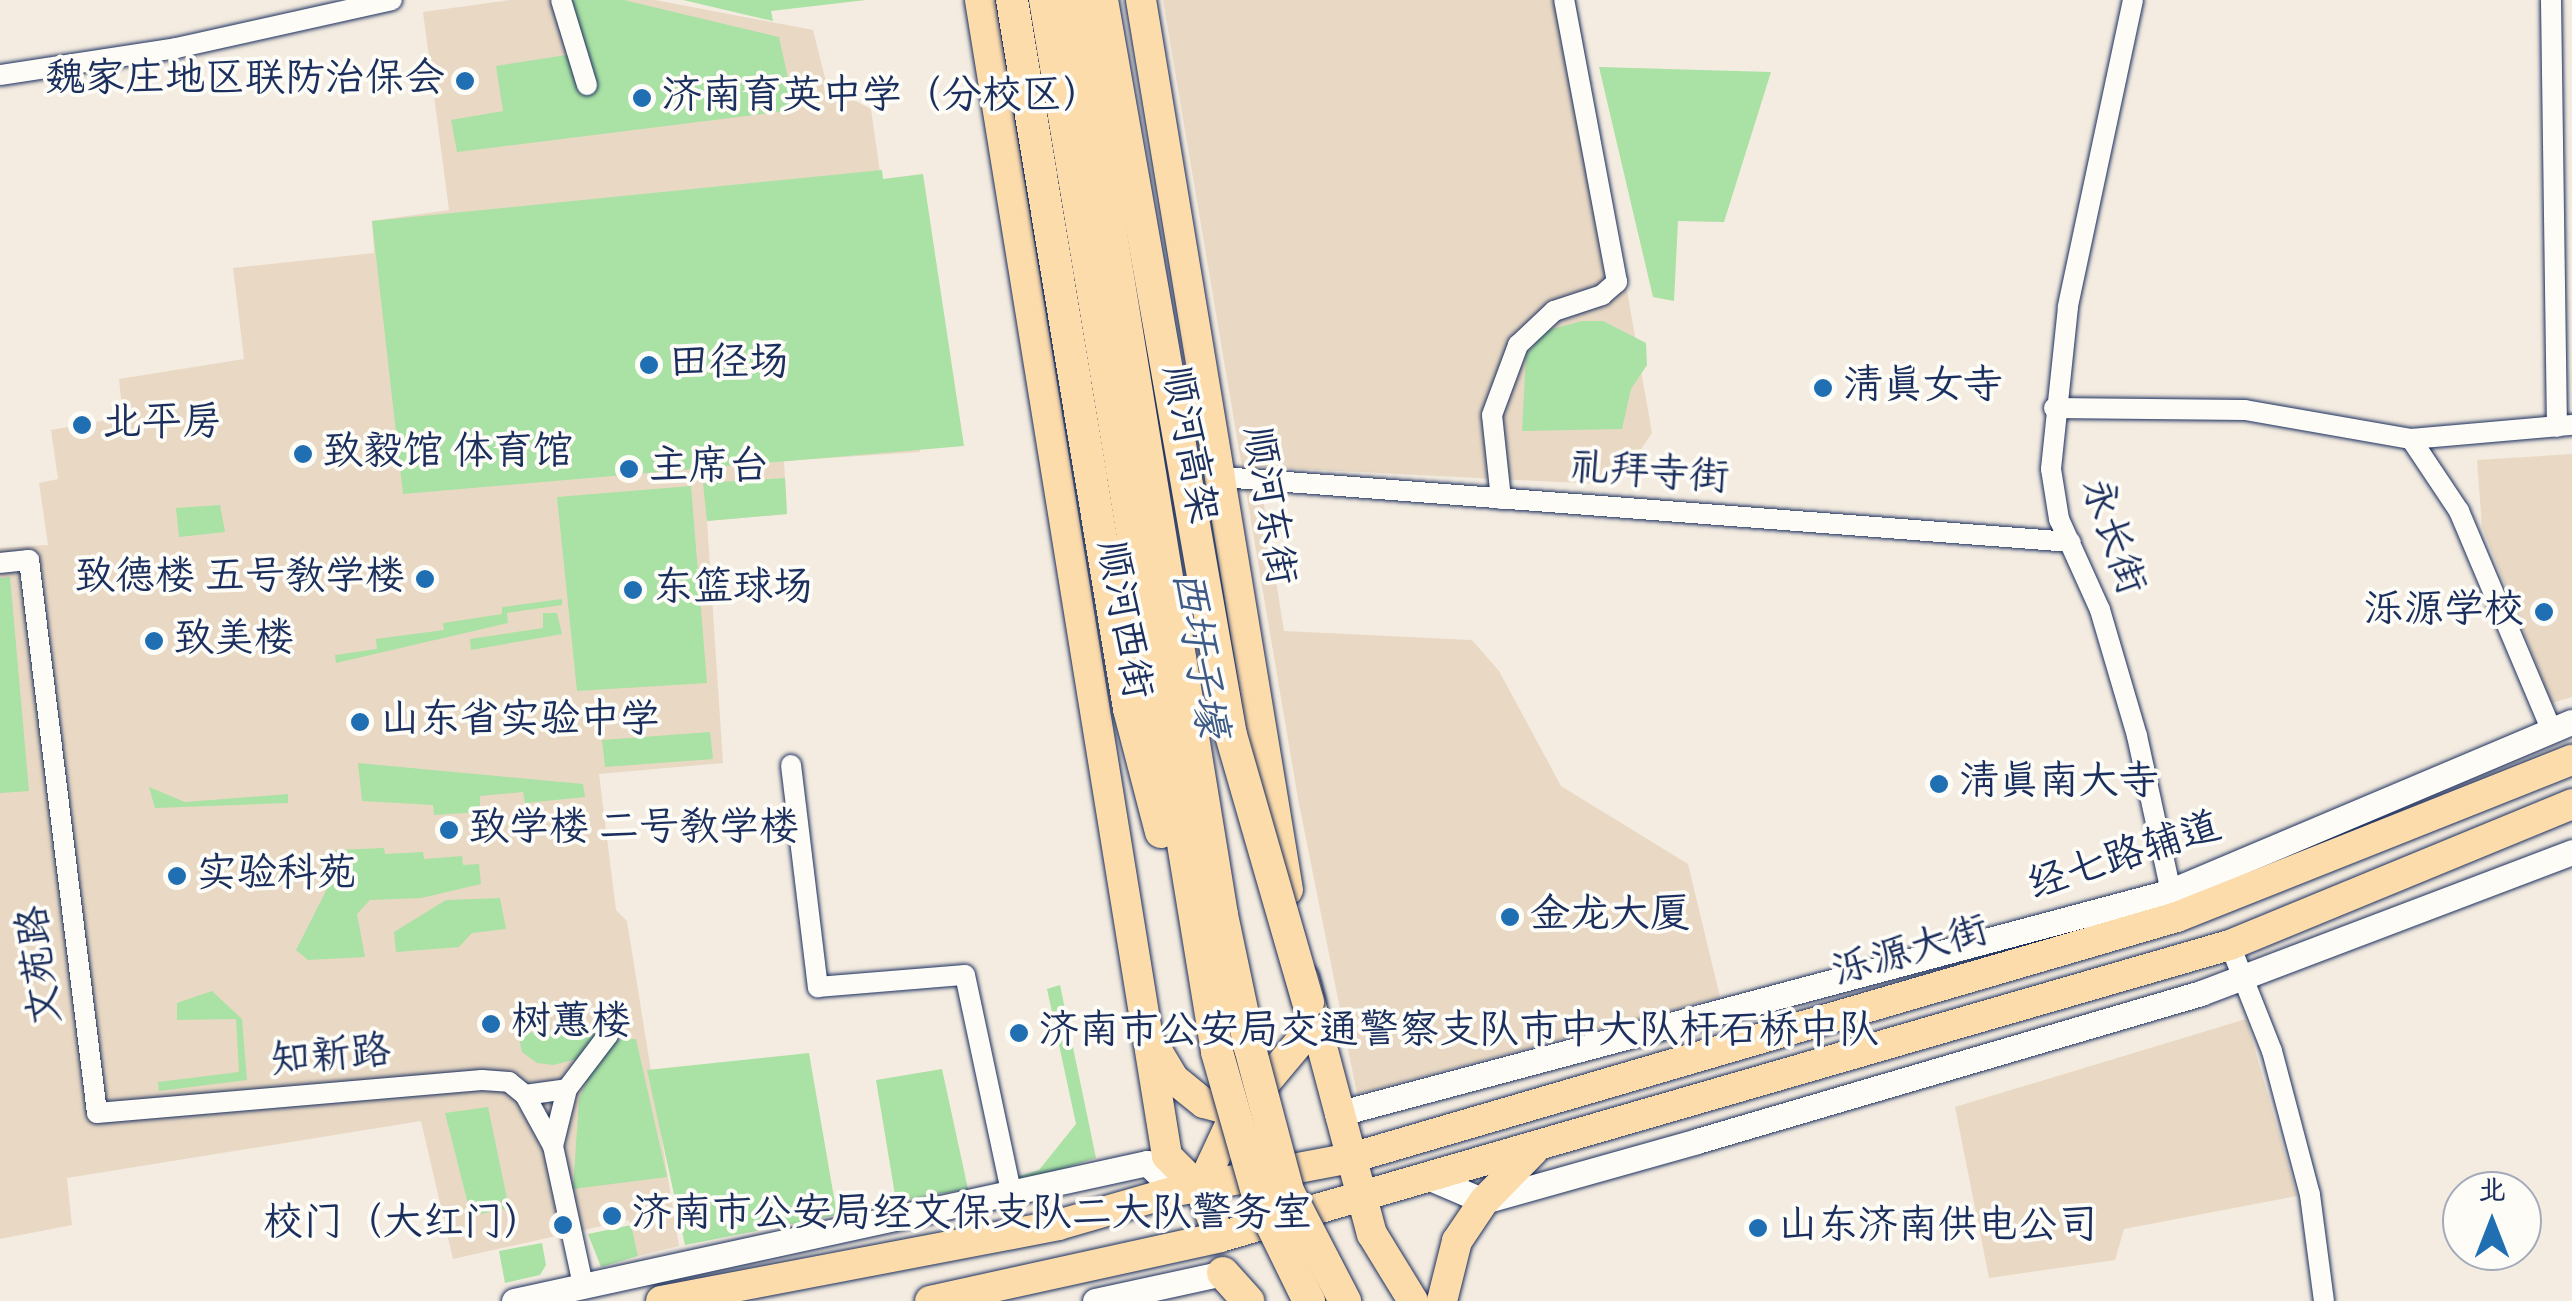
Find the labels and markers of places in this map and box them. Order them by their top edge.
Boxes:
place label: 魏家庄地区联防治保会 [45,57,445,105]
marker: 魏家庄地区联防治保会 [454,70,476,92]
place label: 济南育英中学（分校区） [662,74,1102,122]
marker: 济南育英中学（分校区） [631,87,653,109]
place label: 田径场 [669,341,789,389]
marker: 田径场 [638,354,660,376]
place label: 清真女寺 [1843,364,2003,412]
marker: 清真女寺 [1812,377,1834,399]
place label: 北平房 [102,401,222,449]
marker: 北平房 [71,414,93,436]
place label: 致毅馆 体育馆 [323,430,573,478]
marker: 致毅馆 体育馆 [292,443,314,465]
place label: 主席台 [649,445,769,493]
marker: 主席台 [618,458,640,480]
place label: 致德楼 五号教学楼 [75,555,405,603]
place label: 东篮球场 [653,566,813,614]
marker: 致德楼 五号教学楼 [414,568,436,590]
marker: 东篮球场 [622,579,644,601]
place label: 泺源学校 [2364,588,2524,636]
marker: 泺源学校 [2533,601,2555,623]
place label: 致美楼 [174,617,294,665]
marker: 致美楼 [143,630,165,652]
place label: 山东省实验中学 [380,698,660,746]
marker: 山东省实验中学 [349,711,371,733]
place label: 清真南大寺 [1959,760,2159,808]
marker: 清真南大寺 [1928,773,1950,795]
place label: 致学楼 二号教学楼 [469,806,799,854]
marker: 致学楼 二号教学楼 [438,819,460,841]
place label: 实验科苑 [197,852,357,900]
marker: 实验科苑 [166,865,188,887]
place label: 金龙大厦 [1530,893,1690,941]
marker: 金龙大厦 [1499,906,1521,928]
place label: 树蕙楼 [511,1000,631,1048]
place label: 济南市公安局交通警察支队市中大队杆石桥中队 [1039,1009,1879,1057]
marker: 树蕙楼 [480,1013,502,1035]
marker: 济南市公安局交通警察支队市中大队杆石桥中队 [1008,1022,1030,1044]
place label: 济南市公安局经文保支队二大队警务室 [632,1192,1312,1240]
place label: 校门（大红门） [263,1201,543,1249]
place label: 山东济南供电公司 [1778,1204,2098,1252]
marker: 济南市公安局经文保支队二大队警务室 [601,1205,623,1227]
marker: 校门（大红门） [552,1214,574,1236]
marker: 山东济南供电公司 [1747,1217,1769,1239]

